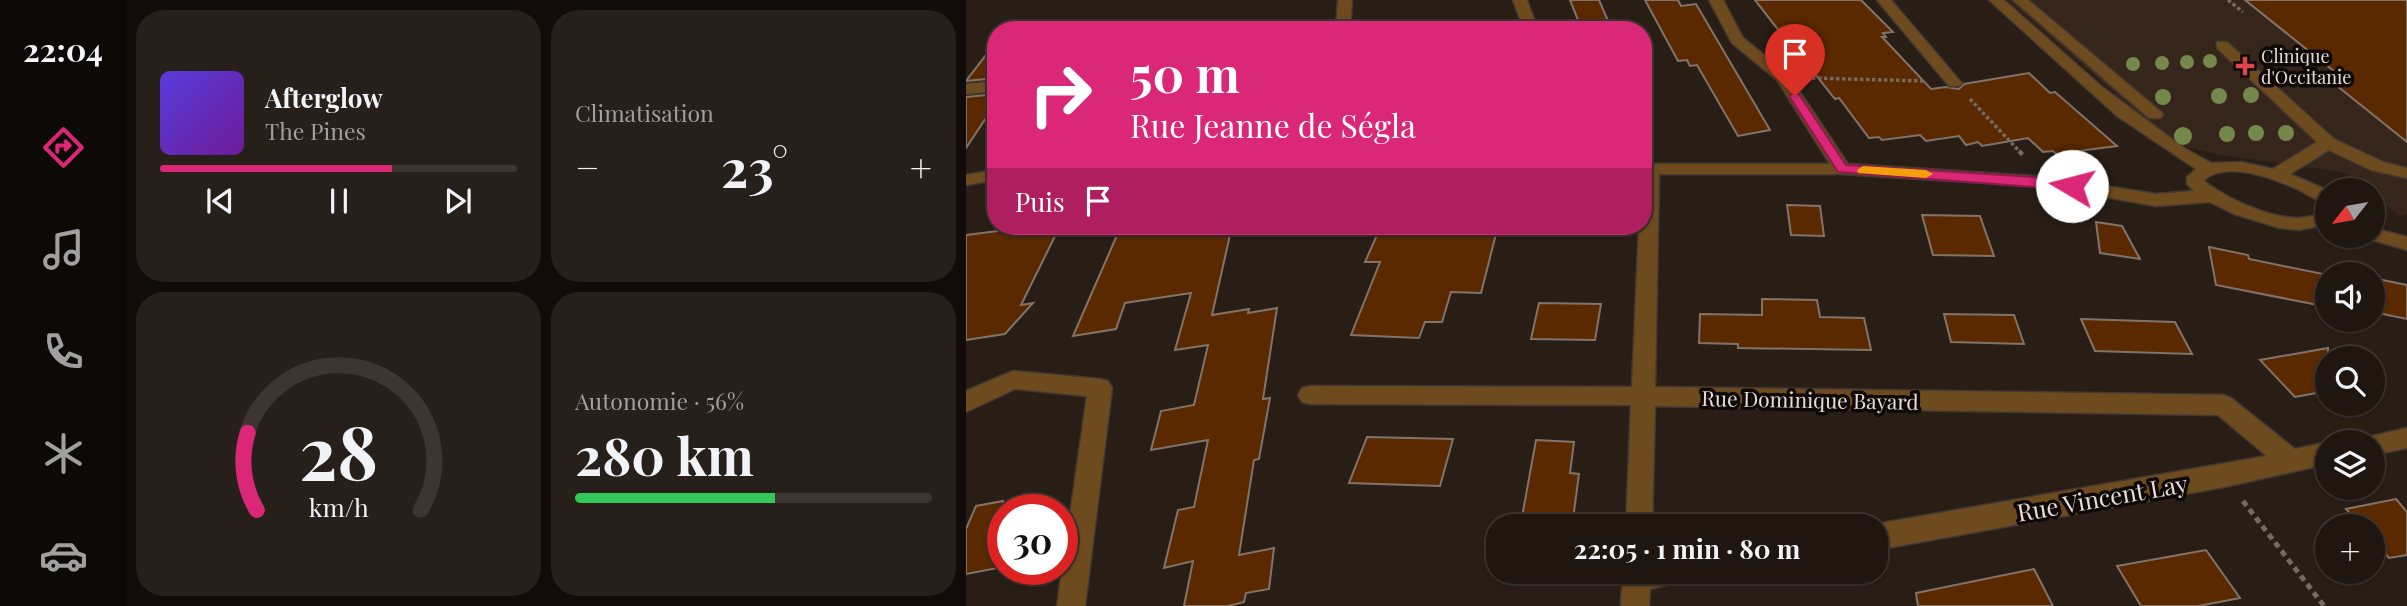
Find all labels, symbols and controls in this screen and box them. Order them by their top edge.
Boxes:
pin [1765,24,1825,96]
text: 22:04 [23,27,103,70]
icon: arrive [1776,35,1814,73]
text: 50 m [1130,40,1240,105]
place label: Clinique d'Occitanie [2261,44,2351,89]
icon: right [1015,49,1106,140]
marker: Clinique d'Occitanie [2235,56,2255,76]
text: Afterglow [265,80,383,115]
text: Climatisation [575,97,714,128]
text: Rue Jeanne de Ségla [1130,103,1416,146]
text: The Pines [265,115,366,146]
icon: directions [39,123,88,172]
text: 23° [721,132,788,201]
text: − [575,141,600,192]
text: + [910,141,932,192]
position arrow [2035,149,2109,223]
north arrow [2315,178,2385,248]
map controls [2315,178,2385,584]
icon: previous [201,182,239,220]
icon: pause [320,182,358,220]
icon: next [439,182,477,220]
icon: arrive [1079,182,1117,220]
text: Puis [1015,184,1065,219]
icon: music [39,225,88,274]
button: sound [2315,262,2385,332]
icon: phone [39,327,88,376]
button: search [2315,346,2385,416]
street label: Rue Dominique Bayard [1701,383,1919,415]
text: Autonomie · 56% [575,385,744,416]
text: 28 [299,401,378,498]
text: 280 km [575,420,754,489]
icon: climate [39,429,88,478]
button: layers [2315,430,2385,500]
street label: Rue Vincent Lay [2014,466,2190,528]
text: km/h [309,490,369,523]
speed limit sign: 30 [987,494,1078,585]
button: + [2315,514,2385,584]
icon: car [39,531,88,580]
text: 22:05 · 1 min · 80 m [1574,531,1800,566]

